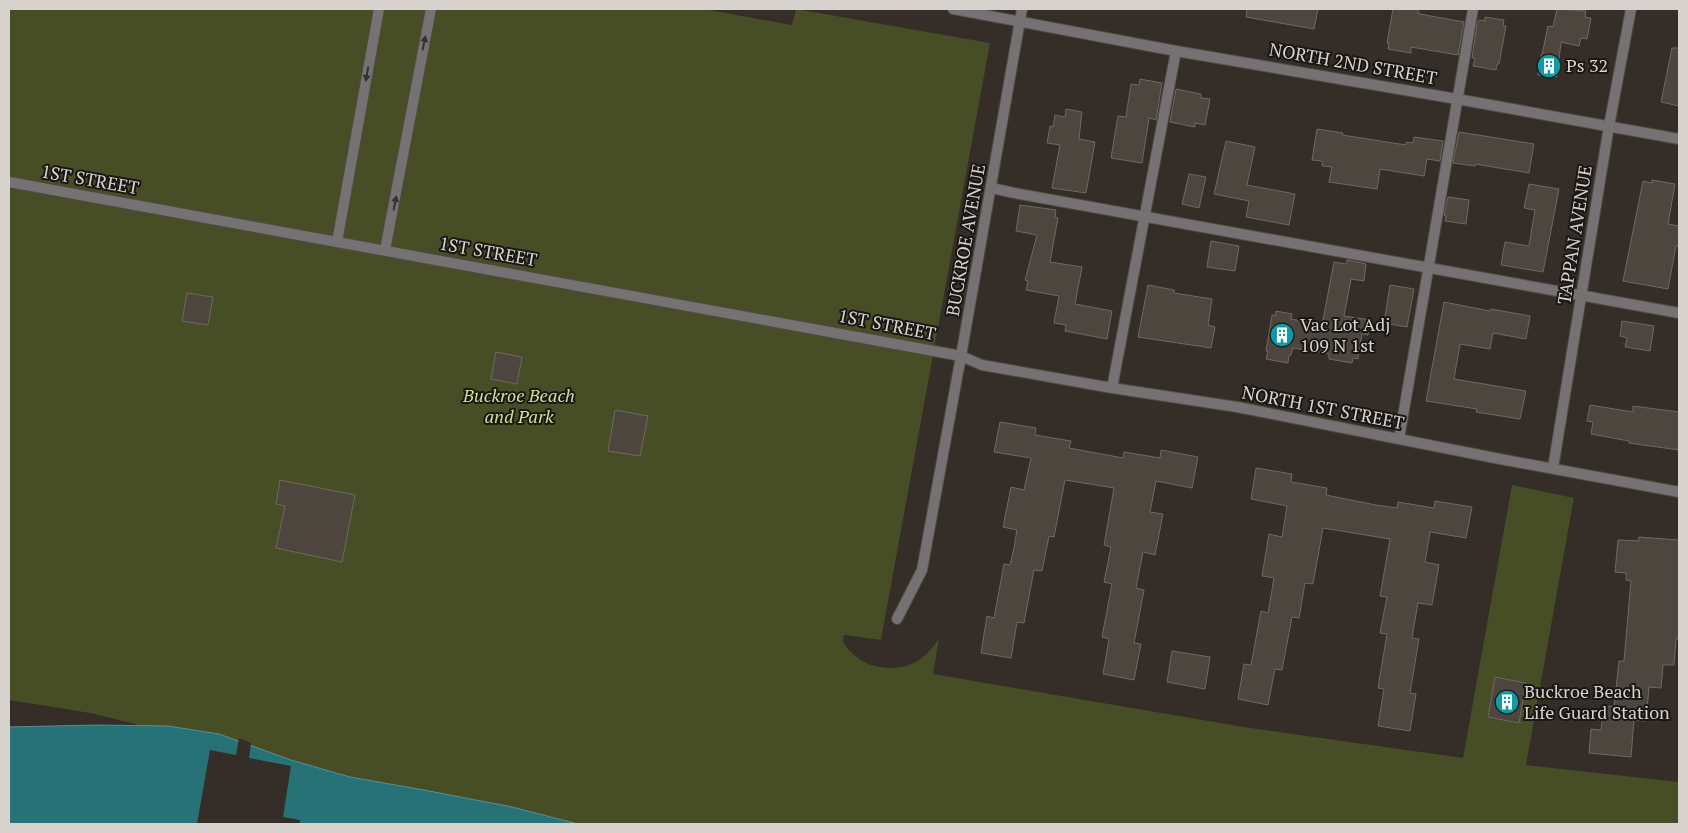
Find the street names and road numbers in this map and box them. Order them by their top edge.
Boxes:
street label: NORTH 2ND STREET [1267,36,1439,90]
street label: 1ST STREET [39,159,141,199]
street label: BUCKROE AVENUE [940,162,990,318]
street label: TAPPAN AVENUE [1551,164,1597,306]
street label: 1ST STREET [437,231,539,271]
street label: 1ST STREET [836,303,938,345]
street label: NORTH 1ST STREET [1240,380,1406,435]

